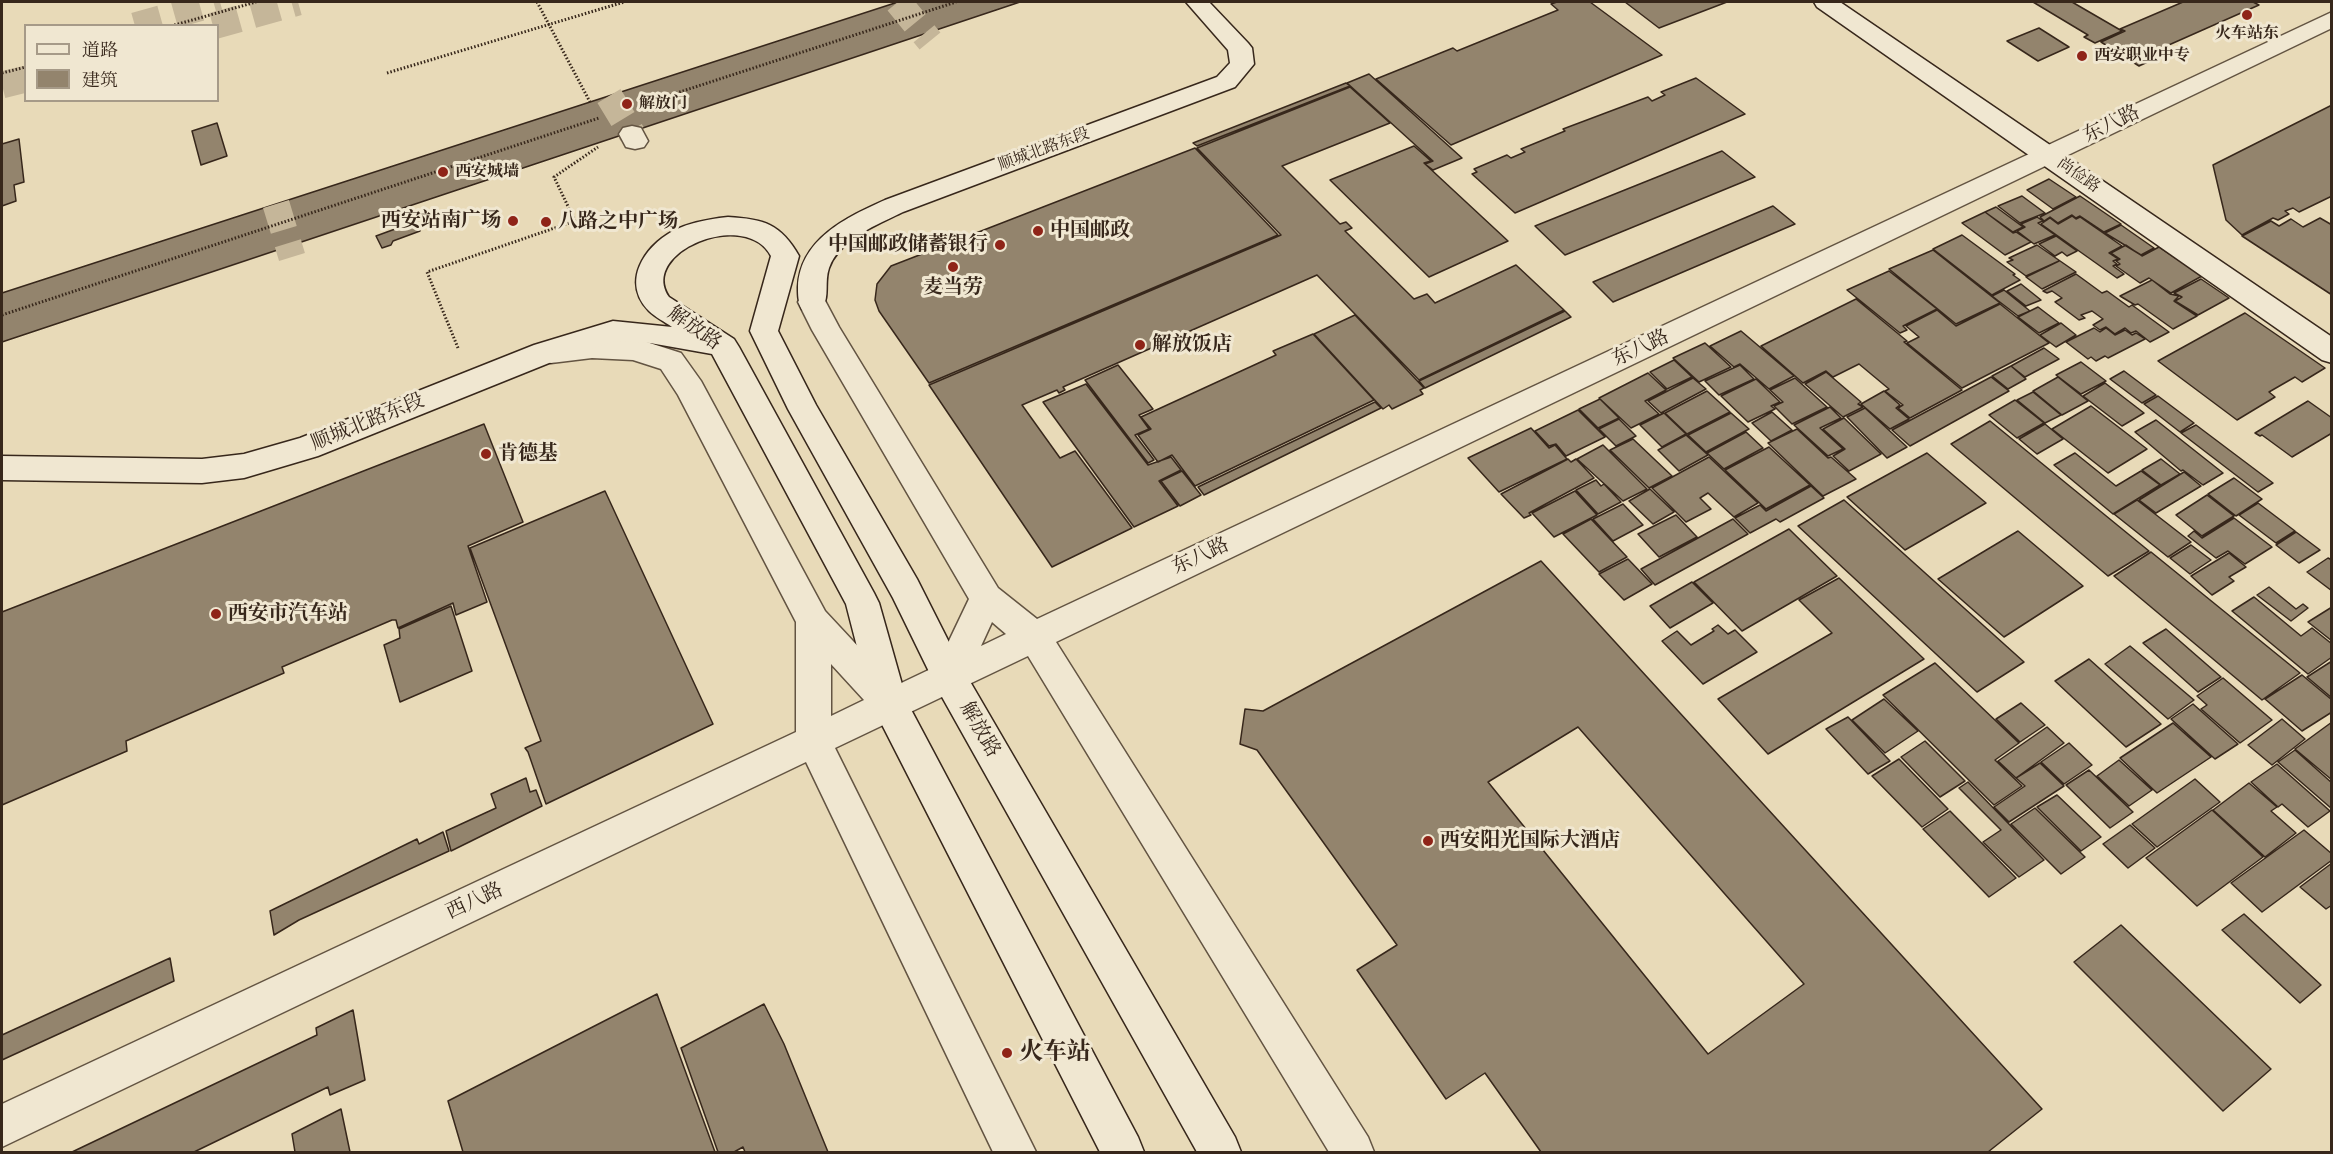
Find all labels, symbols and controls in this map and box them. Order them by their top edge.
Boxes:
marker: 火车站东 [2240,8,2254,22]
legend [24,24,219,102]
place label: 火车站东 [2215,24,2279,44]
text: 道路 [82,38,118,63]
place label: 西安职业中专 [2094,46,2190,66]
marker: 西安职业中专 [2075,49,2089,63]
text: 建筑 [82,68,118,93]
place label: 解放门 [639,94,687,114]
marker: 解放门 [620,97,634,111]
street label: 东八路 [2080,101,2144,149]
street label: 顺城北路东段 [996,125,1092,175]
street label: 尚俭路 [2053,154,2103,198]
place label: 西安城墙 [455,162,519,182]
marker: 西安城墙 [436,165,450,179]
place label: 西安站南广场 [381,209,501,233]
place label: 八路之中广场 [558,210,678,234]
marker: 西安站南广场 [506,214,520,228]
marker: 八路之中广场 [539,215,553,229]
place label: 中国邮政 [1050,219,1130,243]
marker: 中国邮政 [1031,224,1045,238]
place label: 中国邮政储蓄银行 [828,233,988,257]
marker: 中国邮政储蓄银行 [993,238,1007,252]
marker: 麦当劳 [946,260,960,274]
place label: 麦当劳 [923,276,983,300]
street label: 解放路 [663,302,725,356]
street label: 东八路 [1609,325,1673,373]
place label: 解放饭店 [1152,333,1232,357]
marker: 解放饭店 [1133,338,1147,352]
street label: 顺城北路东段 [308,389,428,457]
place label: 肯德基 [498,442,558,466]
marker: 肯德基 [479,447,493,461]
street label: 东八路 [1169,533,1233,581]
place label: 西安市汽车站 [228,602,348,626]
marker: 西安市汽车站 [209,607,223,621]
street label: 解放路 [954,698,1004,762]
place label: 西安阳光国际大酒店 [1440,829,1620,853]
marker: 西安阳光国际大酒店 [1421,834,1435,848]
street label: 西八路 [443,878,507,926]
place label: 火车站 [1019,1039,1091,1067]
marker: 火车站 [1000,1046,1014,1060]

